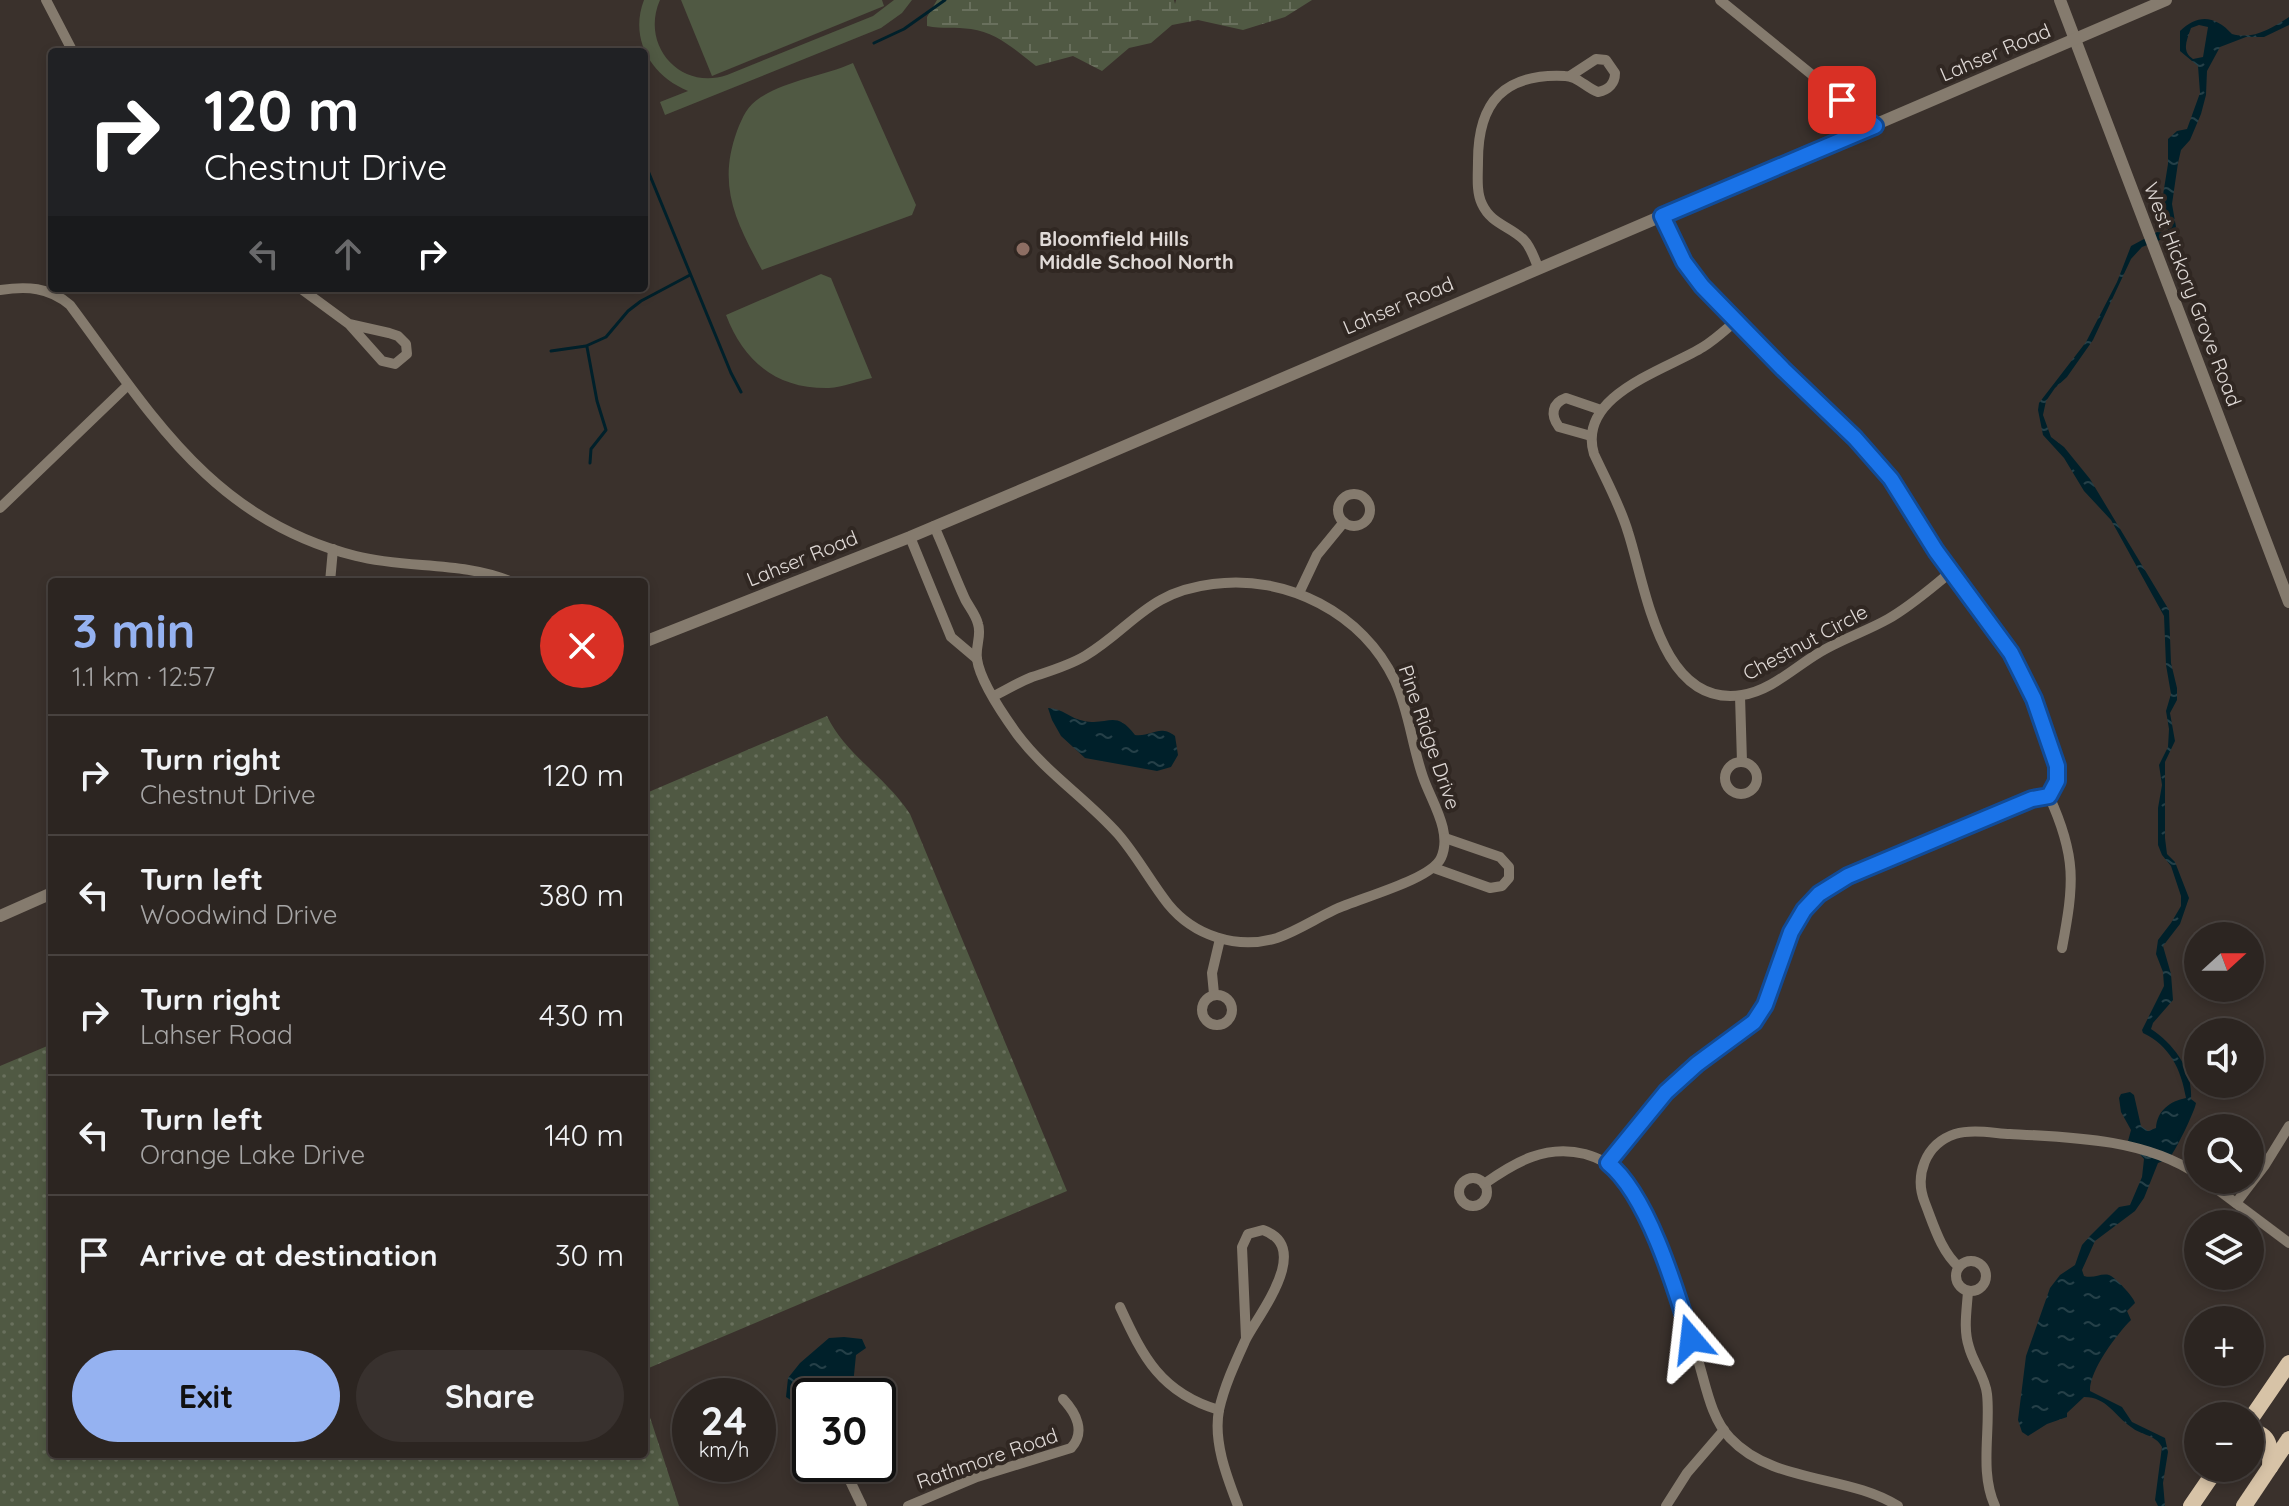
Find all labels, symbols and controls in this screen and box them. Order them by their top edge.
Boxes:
street label: Lahser Road [1936,18,2054,86]
pin [1808,66,1876,134]
text: 120 m [204,75,359,145]
icon: arrive [1820,78,1864,122]
icon: right [72,80,176,184]
text: Chestnut Drive [204,144,447,189]
street label: West Hickory Grove Road [2139,178,2247,410]
place label: Bloomfield Hills Middle School North [1039,226,1234,274]
icon: left [242,232,286,276]
icon: ahead [326,232,370,276]
icon: right [410,232,454,276]
marker: Bloomfield Hills Middle School North [1014,240,1032,258]
street label: Lahser Road [1339,271,1457,339]
street label: Lahser Road [743,524,861,592]
street label: Chestnut Circle [1738,599,1872,685]
text: 3 min [72,600,195,660]
button: close [540,604,624,688]
text: 1.1 km · 12:57 [72,660,215,693]
street label: Pine Ridge Drive [1394,661,1466,813]
text: Turn right [140,740,281,778]
icon: right [72,753,116,797]
text: 120 m [543,756,624,794]
text: Chestnut Drive [140,778,316,811]
text: Turn left [140,860,263,898]
icon: left [72,873,116,917]
text: 380 m [539,876,624,914]
text: Woodwind Drive [140,898,337,931]
north arrow [2184,922,2264,1002]
map controls [2184,922,2264,1482]
text: Turn right [140,980,281,1018]
icon: right [72,993,116,1037]
text: 430 m [539,996,624,1034]
text: Lahser Road [140,1018,293,1051]
button: sound [2184,1018,2264,1098]
text: Turn left [140,1100,263,1138]
icon: left [72,1113,116,1157]
button: search [2184,1114,2264,1194]
text: 140 m [544,1116,624,1154]
text: Orange Lake Drive [140,1138,365,1171]
button: layers [2184,1210,2264,1290]
icon: arrive [72,1233,116,1277]
text: Arrive at destination [140,1236,438,1274]
text: 30 m [555,1236,624,1274]
position arrow [1649,1297,1733,1381]
button: + [2184,1306,2264,1386]
button: Exit [72,1350,340,1442]
button: Share [356,1350,624,1442]
speed limit sign: 30 [792,1378,896,1482]
text: 24 [701,1395,747,1445]
button: − [2184,1402,2264,1482]
street label: Rathmore Road [913,1422,1061,1494]
text: km/h [699,1437,749,1462]

